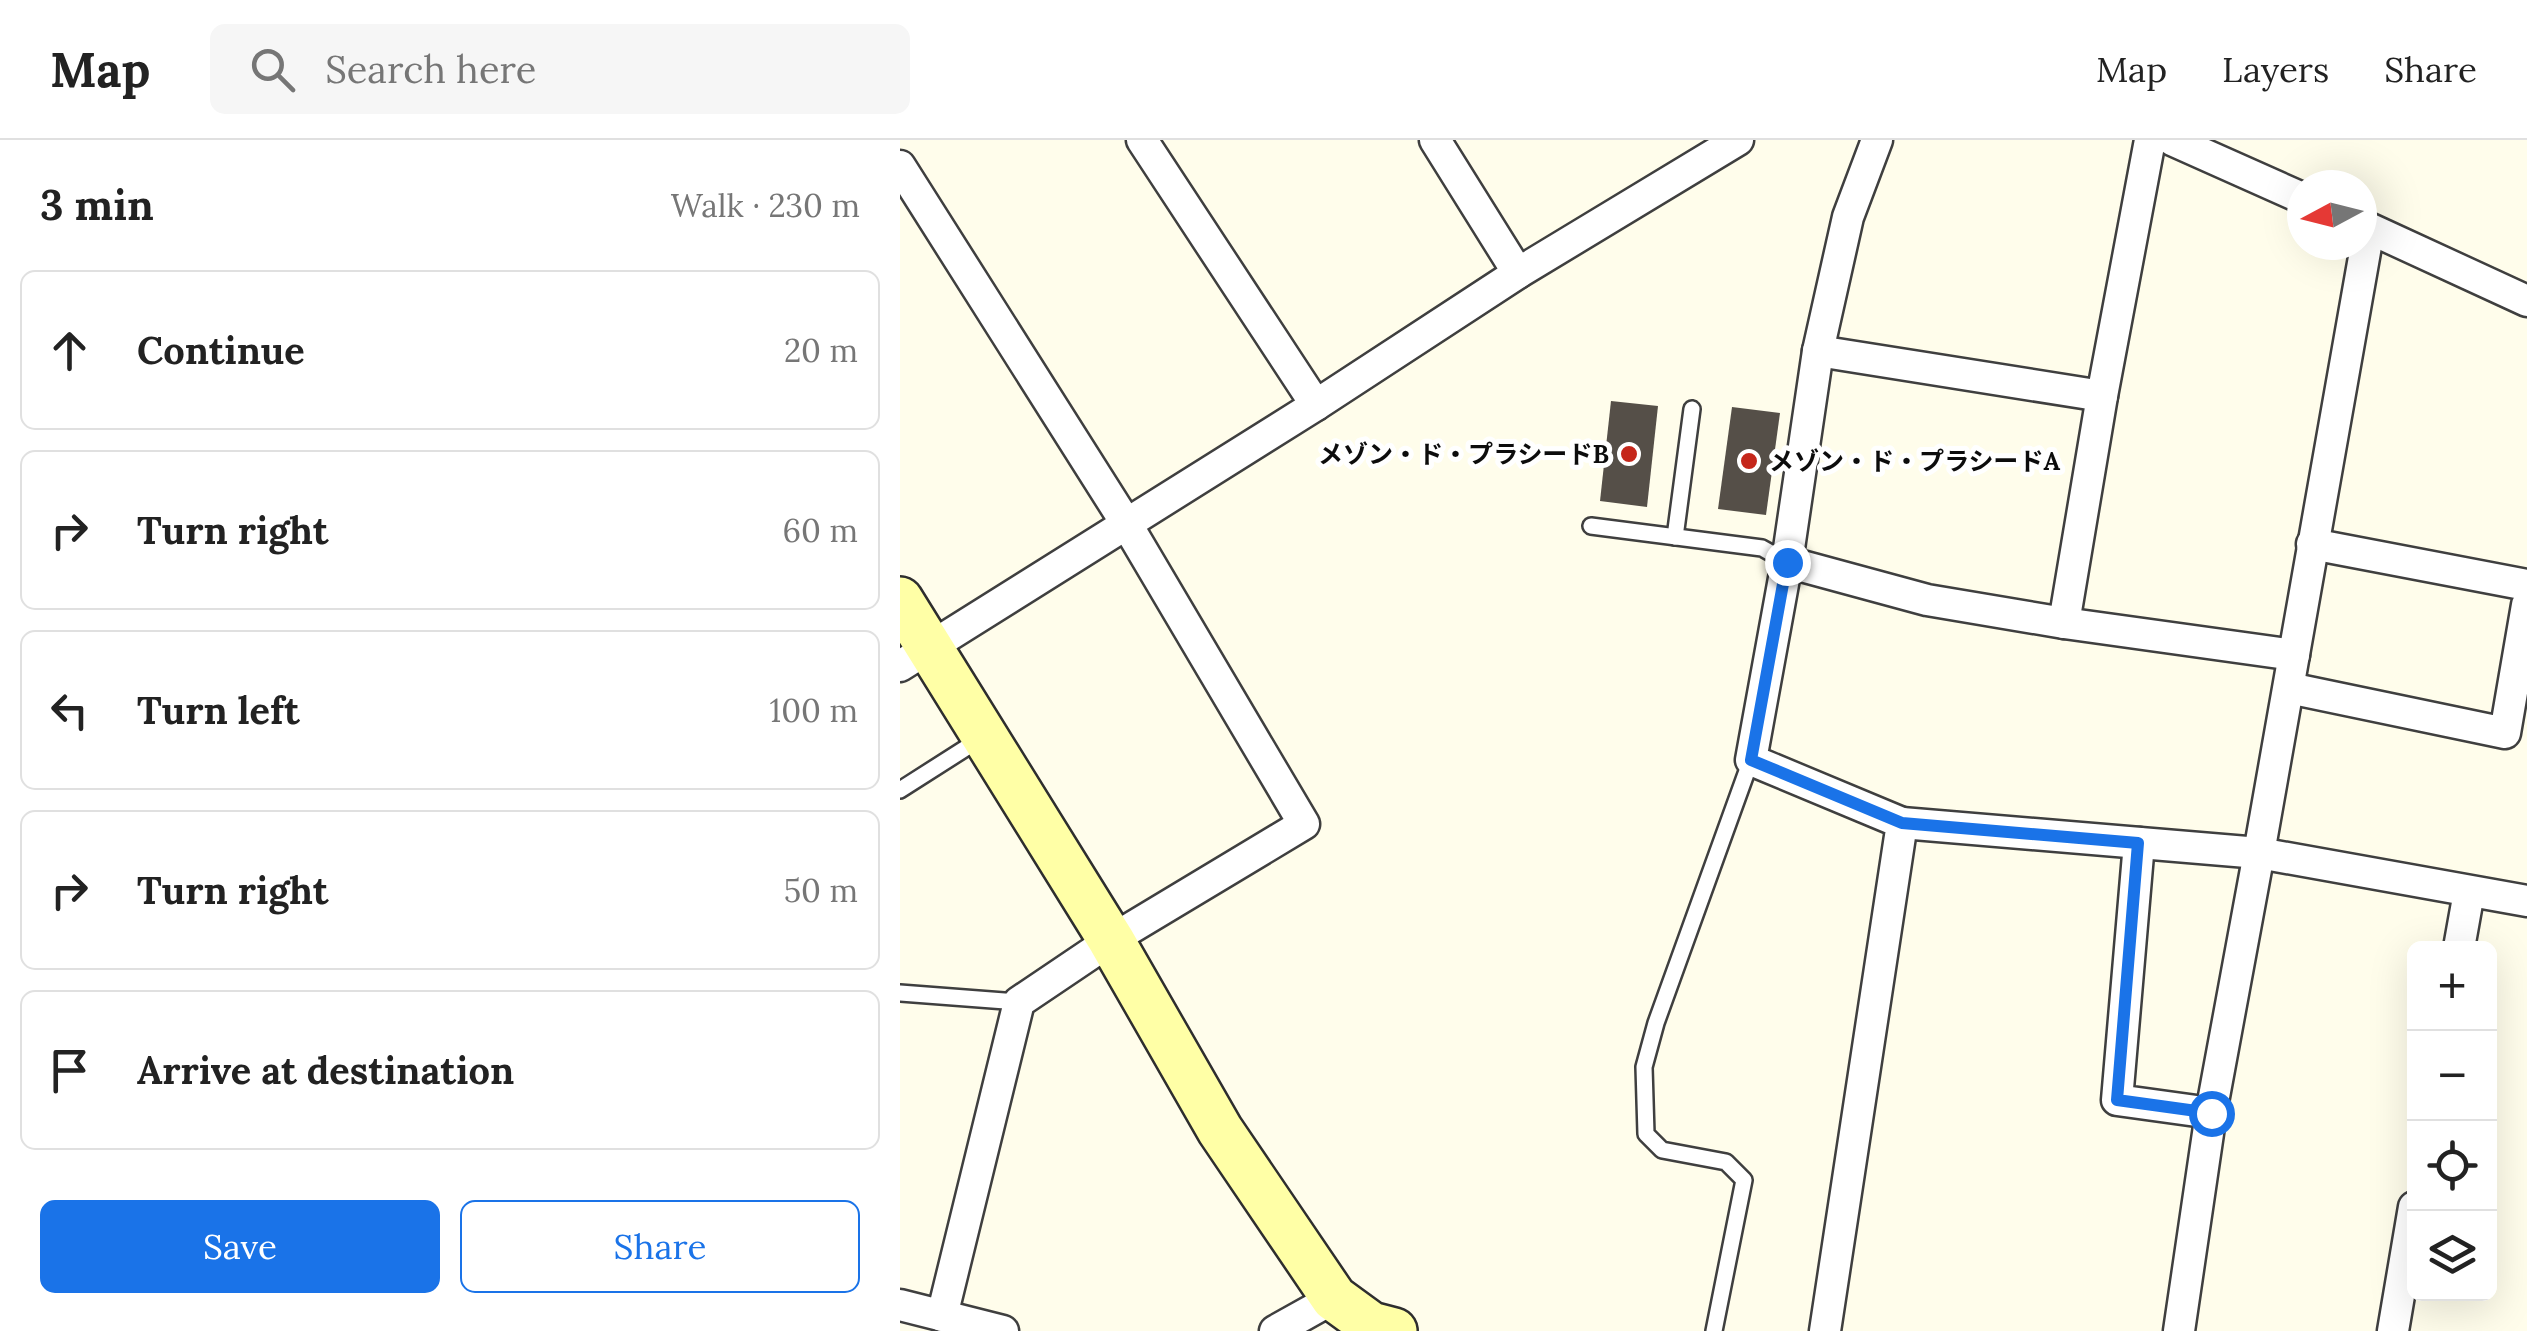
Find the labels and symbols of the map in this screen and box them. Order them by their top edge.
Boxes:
north arrow [2287,170,2377,260]
place label: メゾン・ド・プラシードB [1318,438,1609,470]
marker: メゾン・ド・プラシードB [1618,443,1640,465]
place label: メゾン・ド・プラシードA [1769,445,2061,477]
marker: メゾン・ド・プラシードA [1738,450,1760,472]
route end [1765,540,1811,586]
route start [2189,1091,2235,1137]

